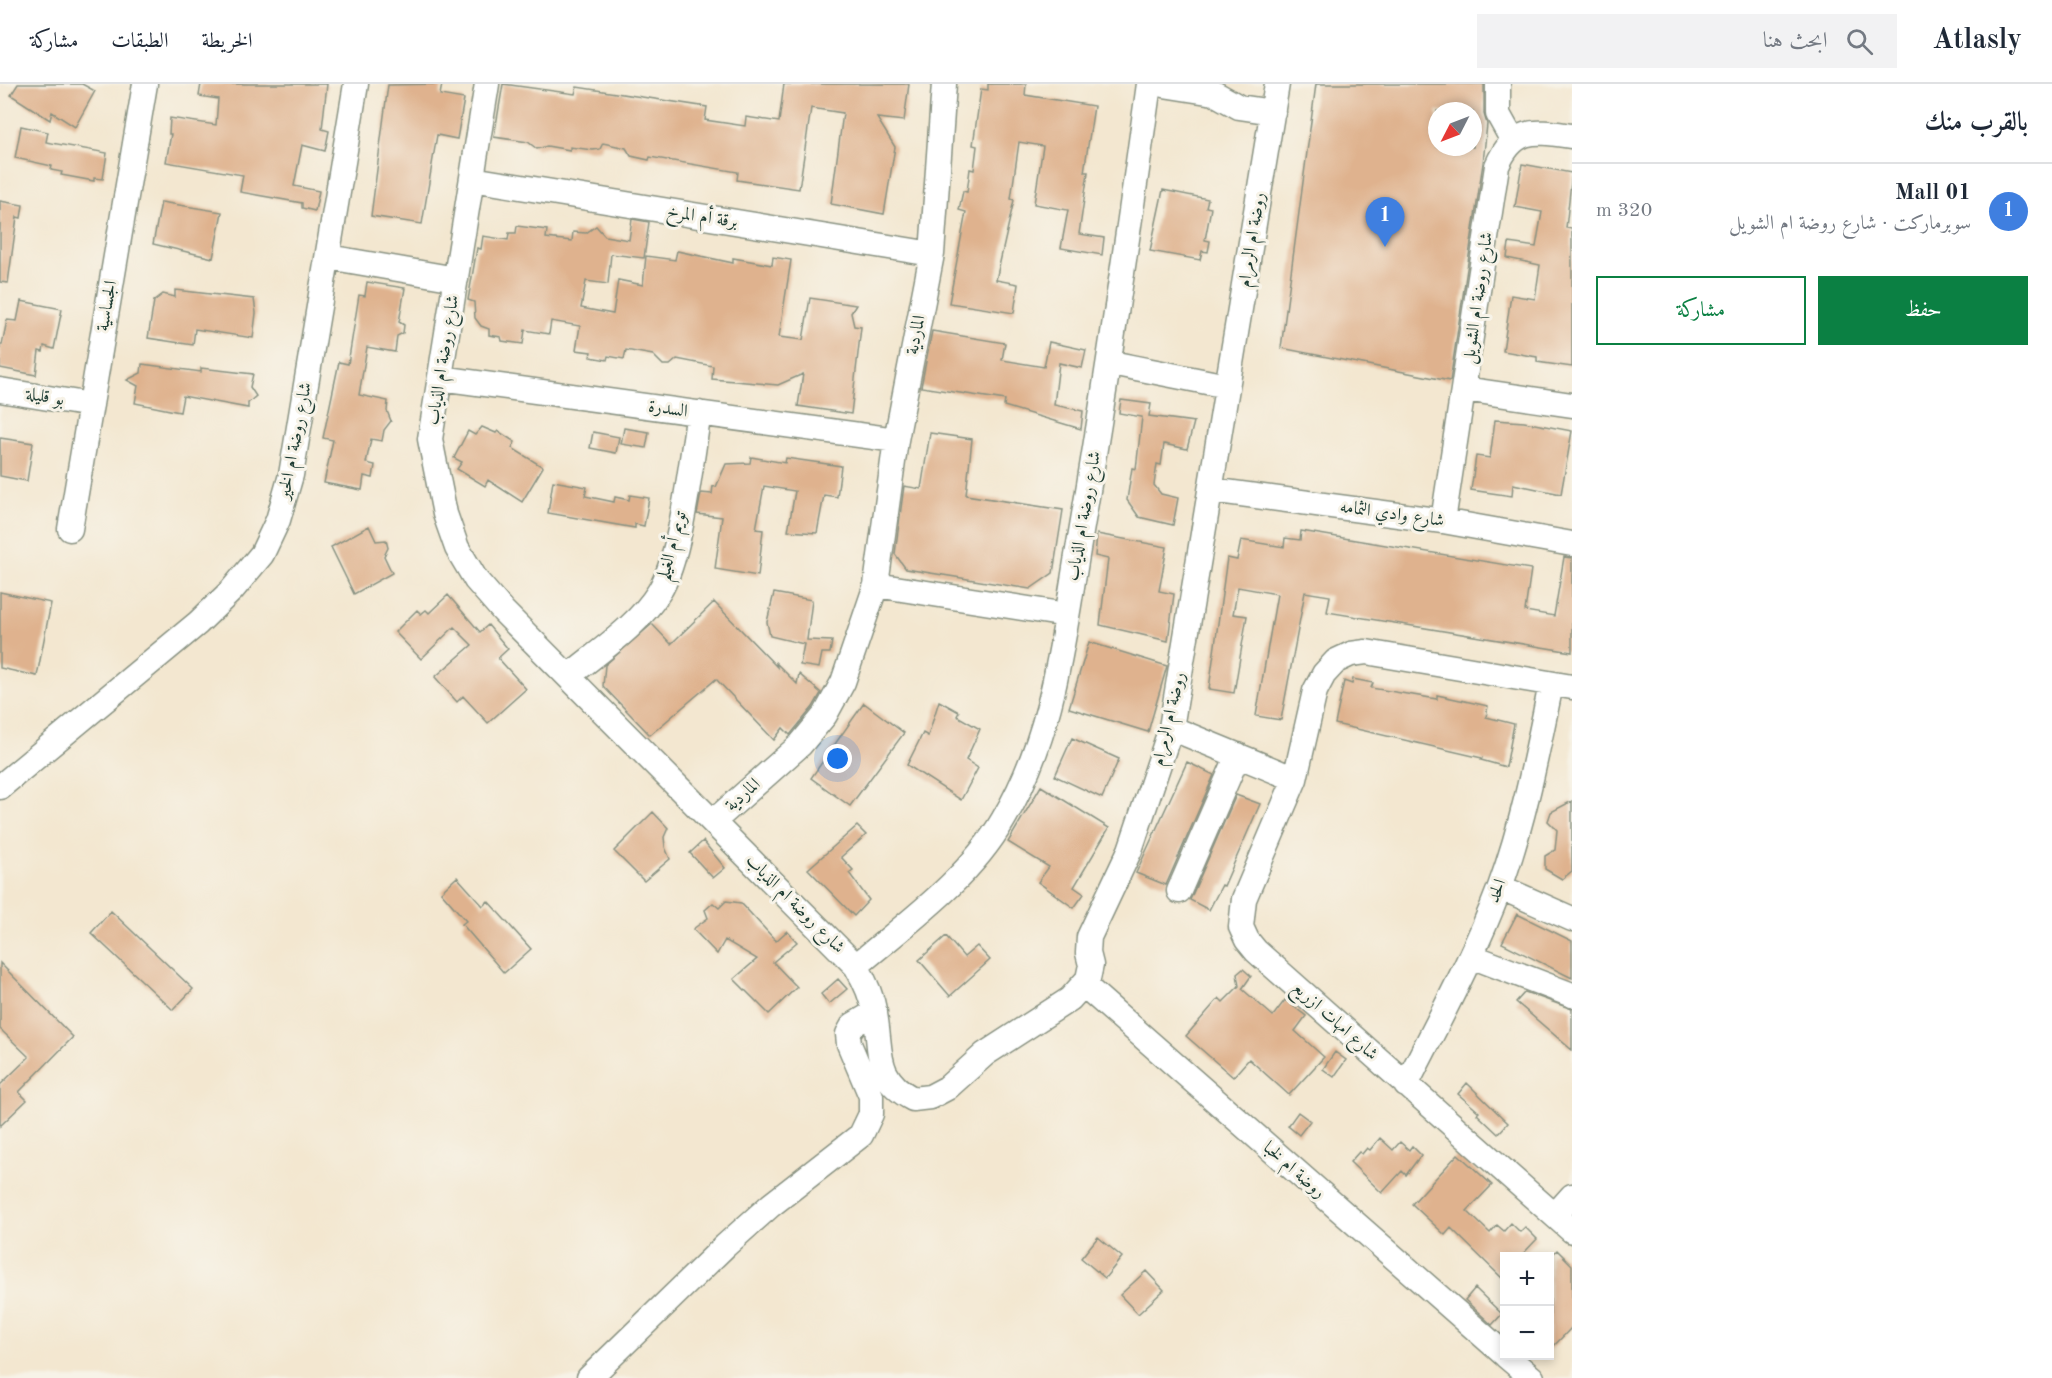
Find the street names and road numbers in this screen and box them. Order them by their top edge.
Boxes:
street label: روضة ام الرمرام [1236,191,1274,290]
street label: برقة أم المرخ [664,198,739,237]
street label: شارع روضة ام الشويل [1460,231,1502,366]
street label: الجساسية [94,279,120,333]
street label: شارع روضة ام الذياب [424,294,468,427]
street label: الماردية [903,314,930,357]
street label: شارع روضة ام الخير [274,381,321,504]
street label: بو قليلة [23,385,65,410]
street label: السدرة [647,397,689,422]
street label: شارع روضة ام الذياب [1064,450,1110,583]
street label: شارع وادي الثمامه [1338,497,1445,535]
street label: تويم أم الغيلم [649,508,698,585]
street label: روضة ام الرمرام [1149,670,1194,769]
street label: الماردية [722,775,765,816]
street label: شارع روضة ام الذياب [738,851,848,961]
street label: الحد [1484,877,1510,905]
street label: شارع امهات ازريع [1285,978,1381,1068]
street label: روضة ام لخبا [1256,1138,1328,1206]

